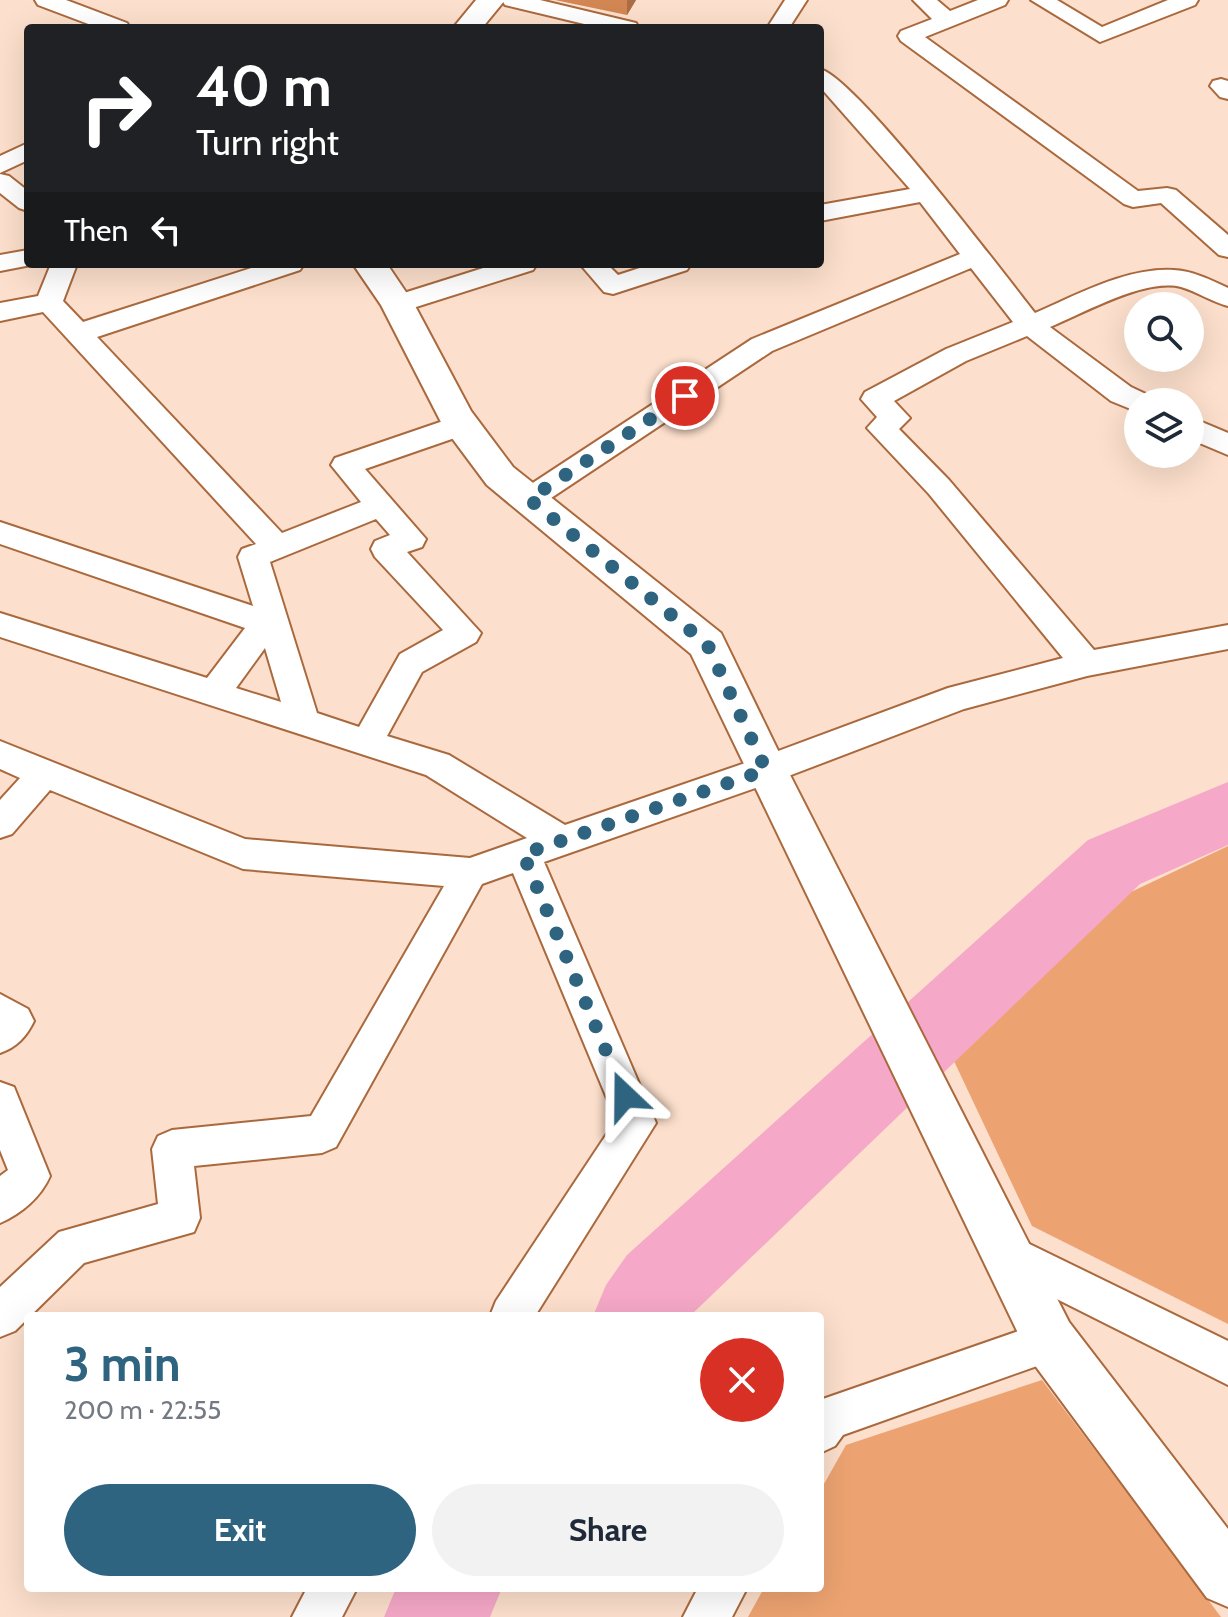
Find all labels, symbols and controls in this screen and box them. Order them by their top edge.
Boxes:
text: 40 m [196,52,332,120]
icon: right [64,56,168,160]
text: Turn right [196,120,339,164]
icon: left [144,208,188,252]
text: Then [64,212,128,249]
map controls [1124,292,1204,468]
button: search [1124,292,1204,372]
pin [651,362,719,430]
icon: arrive [663,374,707,418]
button: layers [1124,388,1204,468]
position arrow [583,1054,667,1138]
text: 3 min [64,1335,180,1393]
button: close [700,1338,784,1422]
text: 200 m · 22:55 [64,1394,221,1426]
button: Exit [64,1484,416,1576]
button: Share [432,1484,784,1576]

